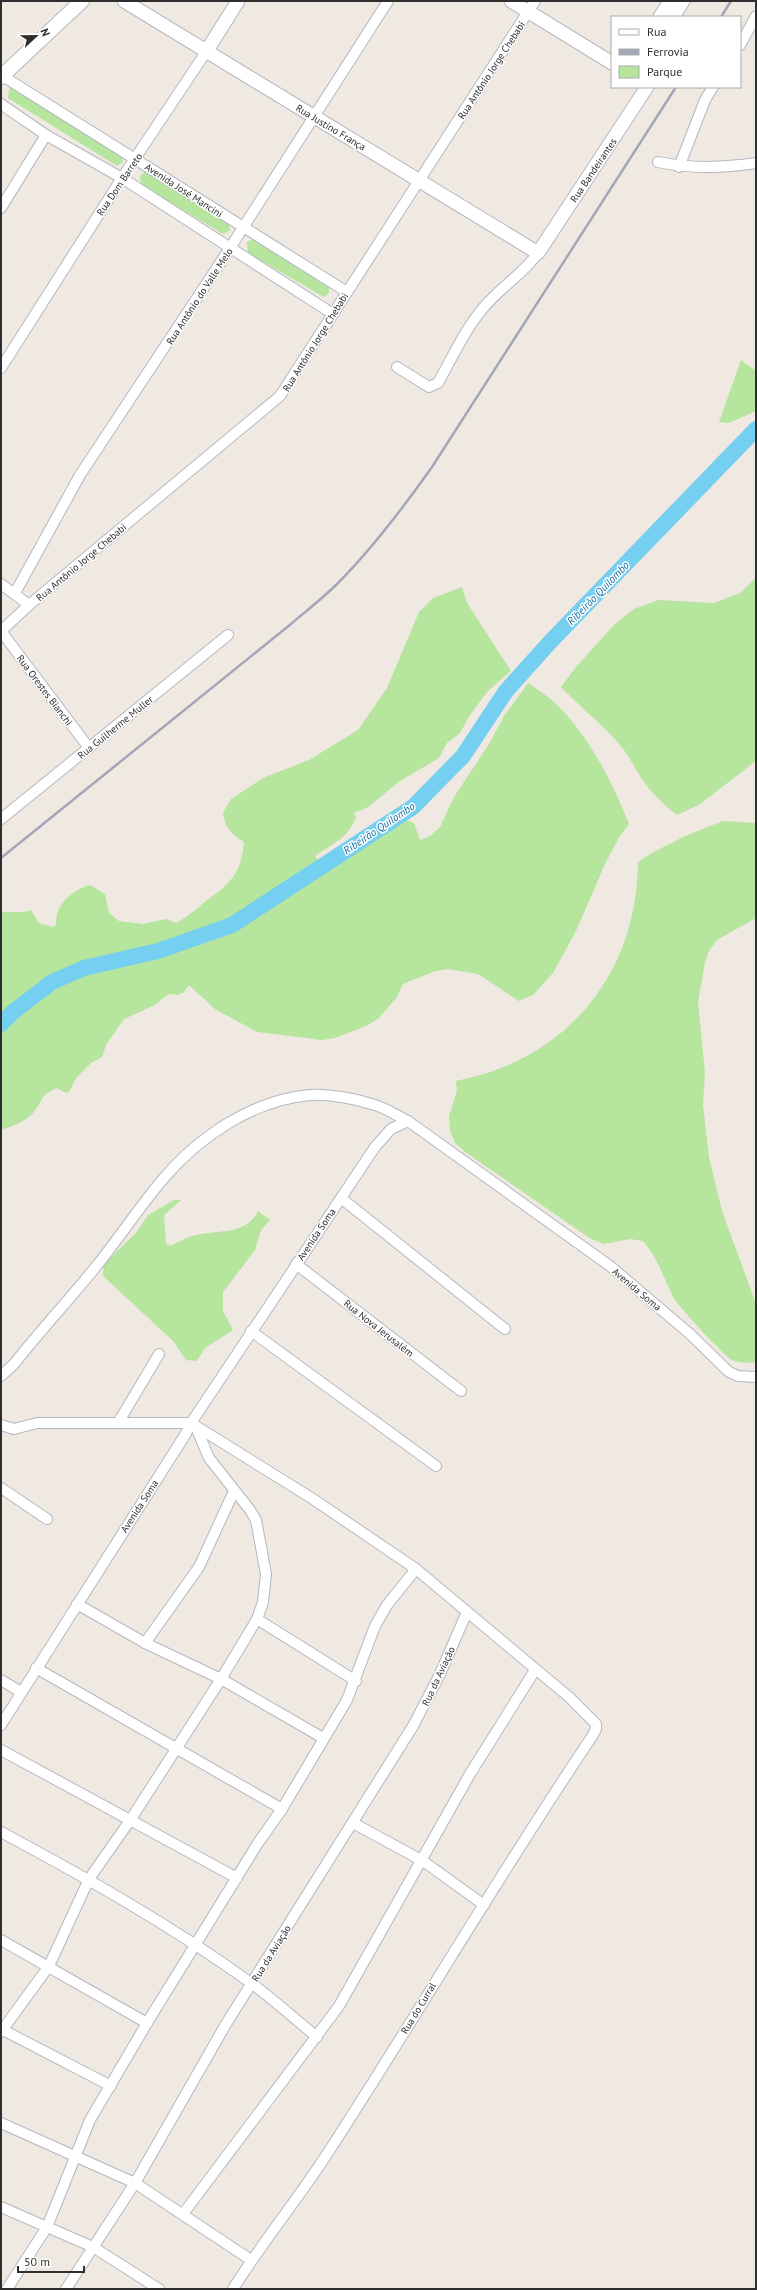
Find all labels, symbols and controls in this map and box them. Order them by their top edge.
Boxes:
north arrow [16,16,56,56]
legend [611,16,741,88]
street label: Rua Antônio Jorge Chebabi [455,19,528,122]
text: Rua [647,24,666,39]
text: N [37,26,53,38]
text: Ferrovia [647,44,689,59]
text: Parque [647,64,682,79]
street label: Rua Justino França [293,101,368,153]
street label: Rua Bandeirantes [567,136,620,205]
street label: Rua Dom Barreto [94,150,145,218]
street label: Avenida José Mancini [142,160,225,220]
street label: Rua Antônio do Valle Melo [163,245,236,347]
street label: Rua Antônio Jorge Chebabi [280,290,351,394]
street label: Rua Antônio Jorge Chebabi [33,521,129,604]
water label: Ribeirão Quilombo [564,558,632,628]
street label: Rua Orestes Bianchi [14,652,75,728]
street label: Rua Guilherme Muller [75,693,156,762]
water label: Ribeirão Quilombo [340,799,418,857]
street label: Avenida Soma [294,1206,339,1263]
street label: Avenida Soma [609,1265,664,1314]
street label: Rua Nova Jerusalém [341,1297,416,1360]
street label: Avenida Soma [118,1477,161,1535]
street label: Rua da Aviação [419,1644,458,1708]
street label: Rua da Aviação [249,1923,294,1984]
street label: Rua do Curral [398,1980,439,2036]
scale bar [18,2248,84,2274]
text: 50 m [24,2254,50,2269]

